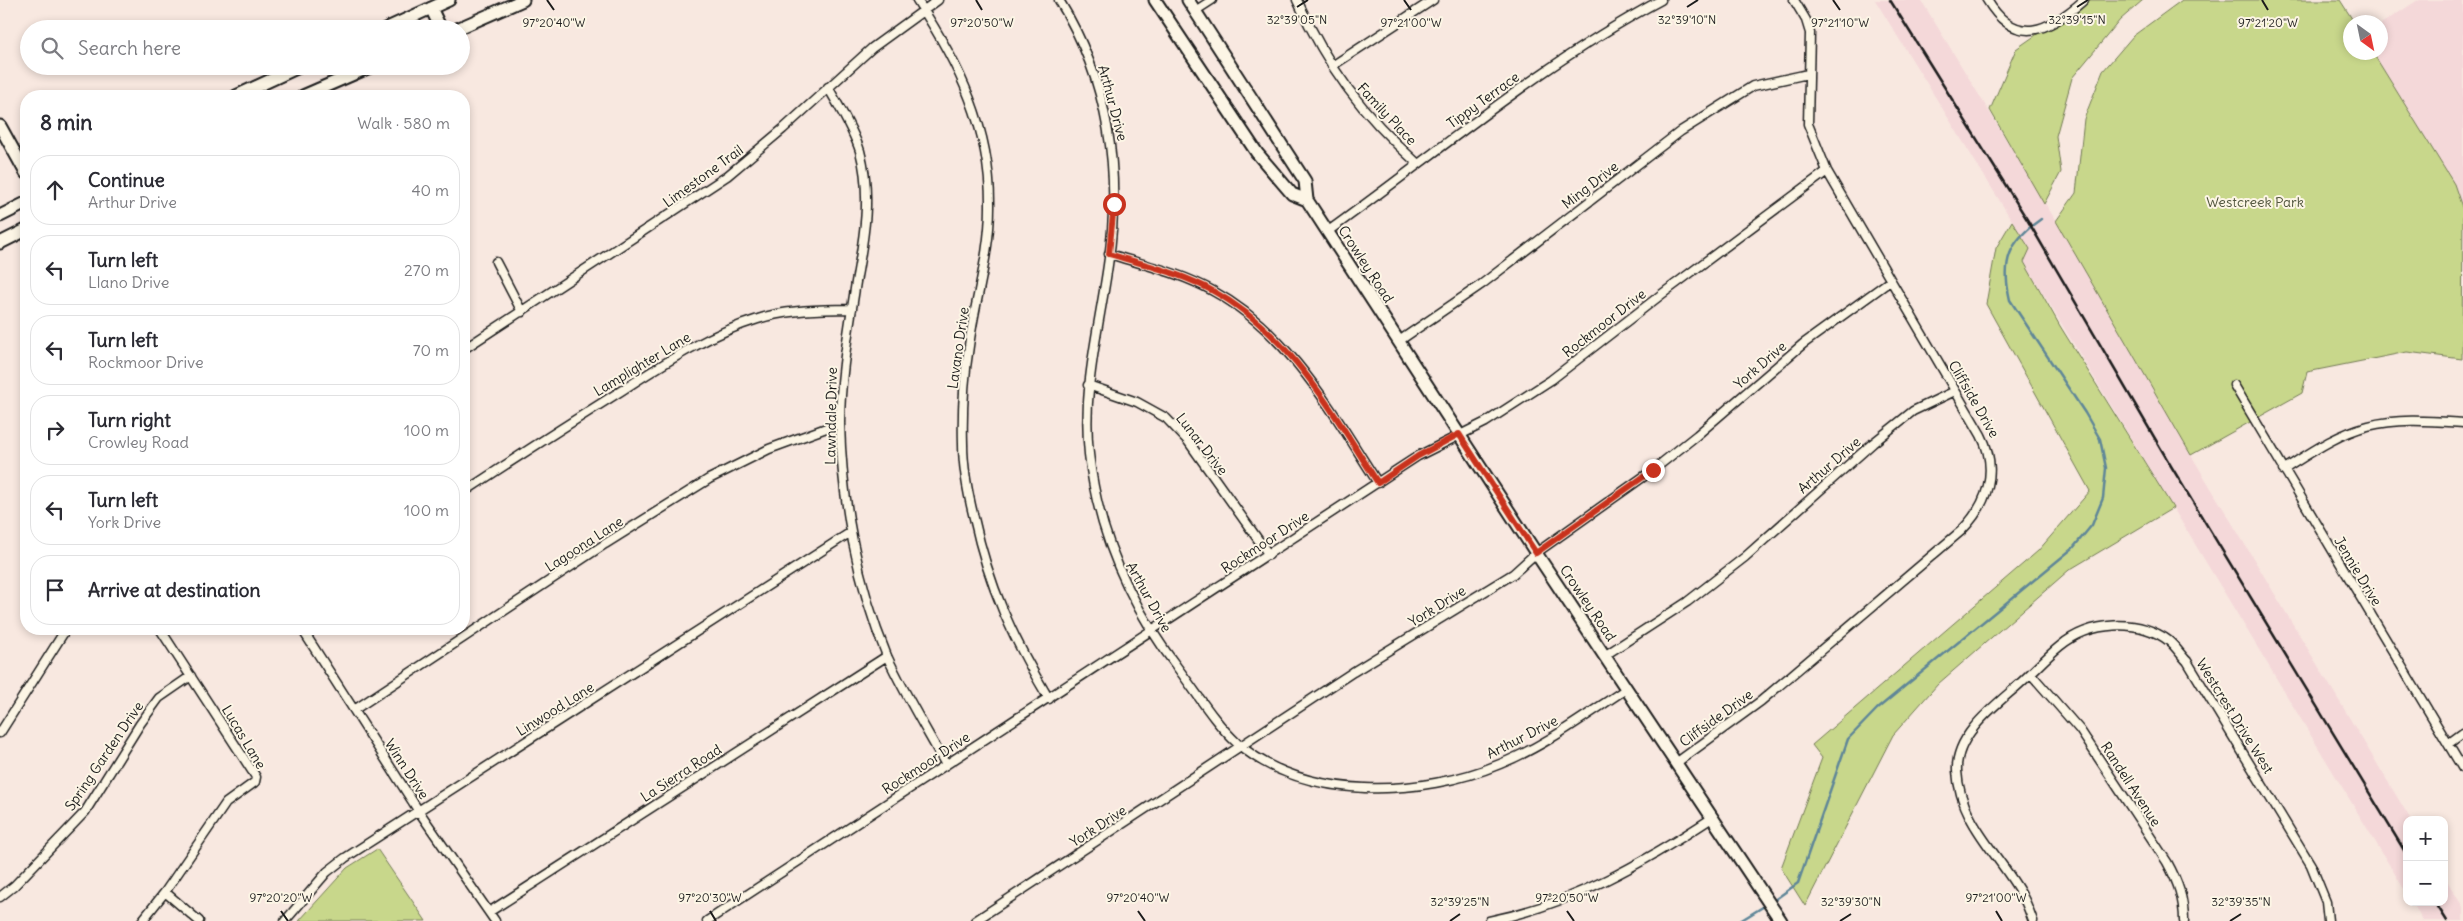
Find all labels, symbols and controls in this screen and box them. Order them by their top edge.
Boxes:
text: 32°39'05"N [1267,12,1327,27]
text: 32°39'10"N [1658,12,1716,27]
text: 32°39'15"N [2048,12,2106,27]
text: 97°20'40"W [522,15,586,30]
text: 97°20'50"W [950,15,1014,30]
text: 97°21'00"W [1380,15,1442,30]
text: 97°21'10"W [1811,15,1869,30]
text: 97°21'20"W [2238,15,2298,30]
north arrow [2343,15,2388,60]
search box [20,20,470,75]
icon: search [38,34,66,62]
text: Search here [78,36,181,60]
street label: Arthur Drive [1094,63,1132,143]
street label: Tippy Terrace [1443,68,1523,132]
street label: Family Place [1353,79,1421,149]
text: 8 min [40,109,92,136]
text: Walk · 580 m [357,113,450,133]
street label: Limestone Trail [659,141,747,211]
street label: Ming Drive [1558,157,1622,213]
text: Continue [88,168,165,192]
icon: ahead [41,176,69,204]
text: 40 m [411,180,449,200]
text: Arthur Drive [88,192,177,212]
route start [1103,193,1126,216]
park label: Westcreek Park [2206,193,2304,211]
street label: Crowley Road [1334,222,1398,306]
text: Turn left [88,248,158,272]
icon: left [41,256,69,284]
text: 270 m [404,260,449,280]
text: Llano Drive [88,272,169,292]
street label: Rockmoor Drive [1559,285,1649,361]
street label: Lavano Drive [943,306,973,390]
text: Turn left [88,328,158,352]
street label: Lamplighter Lane [590,328,694,400]
icon: left [41,336,69,364]
street label: York Drive [1730,337,1790,393]
text: 70 m [413,340,449,360]
text: Rockmoor Drive [88,352,204,372]
street label: Cliffside Drive [1945,357,2003,441]
street label: Lawndale Drive [821,367,841,465]
text: Turn right [88,408,171,432]
street label: Lunar Drive [1172,409,1232,479]
icon: right [41,416,69,444]
text: 100 m [404,420,449,440]
text: Crowley Road [88,432,189,452]
street label: Arthur Drive [1794,433,1864,497]
route end [1642,459,1665,482]
text: Turn left [88,488,158,512]
icon: left [41,496,69,524]
text: 100 m [404,500,449,520]
street label: Rockmoor Drive [1218,507,1312,577]
text: York Drive [88,512,161,532]
street label: Lagoona Lane [542,512,626,576]
street label: Jennie Drive [2330,533,2386,609]
street label: Arthur Drive [1122,559,1176,635]
street label: Crowley Road [1556,561,1620,645]
icon: arrive [41,576,69,604]
text: Arrive at destination [88,578,261,602]
street label: York Drive [1405,581,1469,631]
street label: Westcrest Drive West [2192,655,2278,777]
street label: Linwood Lane [513,678,597,740]
street label: Cliffside Drive [1676,685,1756,751]
street label: Spring Garden Drive [61,698,147,814]
street label: Lucas Lane [218,702,270,772]
street label: Arthur Drive [1483,711,1561,763]
street label: Rockmoor Drive [879,728,973,798]
street label: Winn Drive [381,735,433,803]
street label: Randell Avenue [2097,738,2165,830]
street label: La Sierra Road [637,740,725,806]
street label: York Drive [1066,801,1130,851]
map controls [2403,816,2448,906]
button: + [2403,816,2448,861]
button: − [2403,861,2448,906]
text: 97°20'20"W [249,890,313,905]
text: 97°20'30"W [678,890,742,905]
text: 97°20'40"W [1106,890,1170,905]
text: 97°20'50"W [1535,890,1599,905]
text: 97°21'00"W [1965,890,2027,905]
text: 32°39'25"N [1430,894,1490,909]
text: 32°39'30"N [1821,894,1881,909]
text: 32°39'35"N [2211,894,2271,909]

